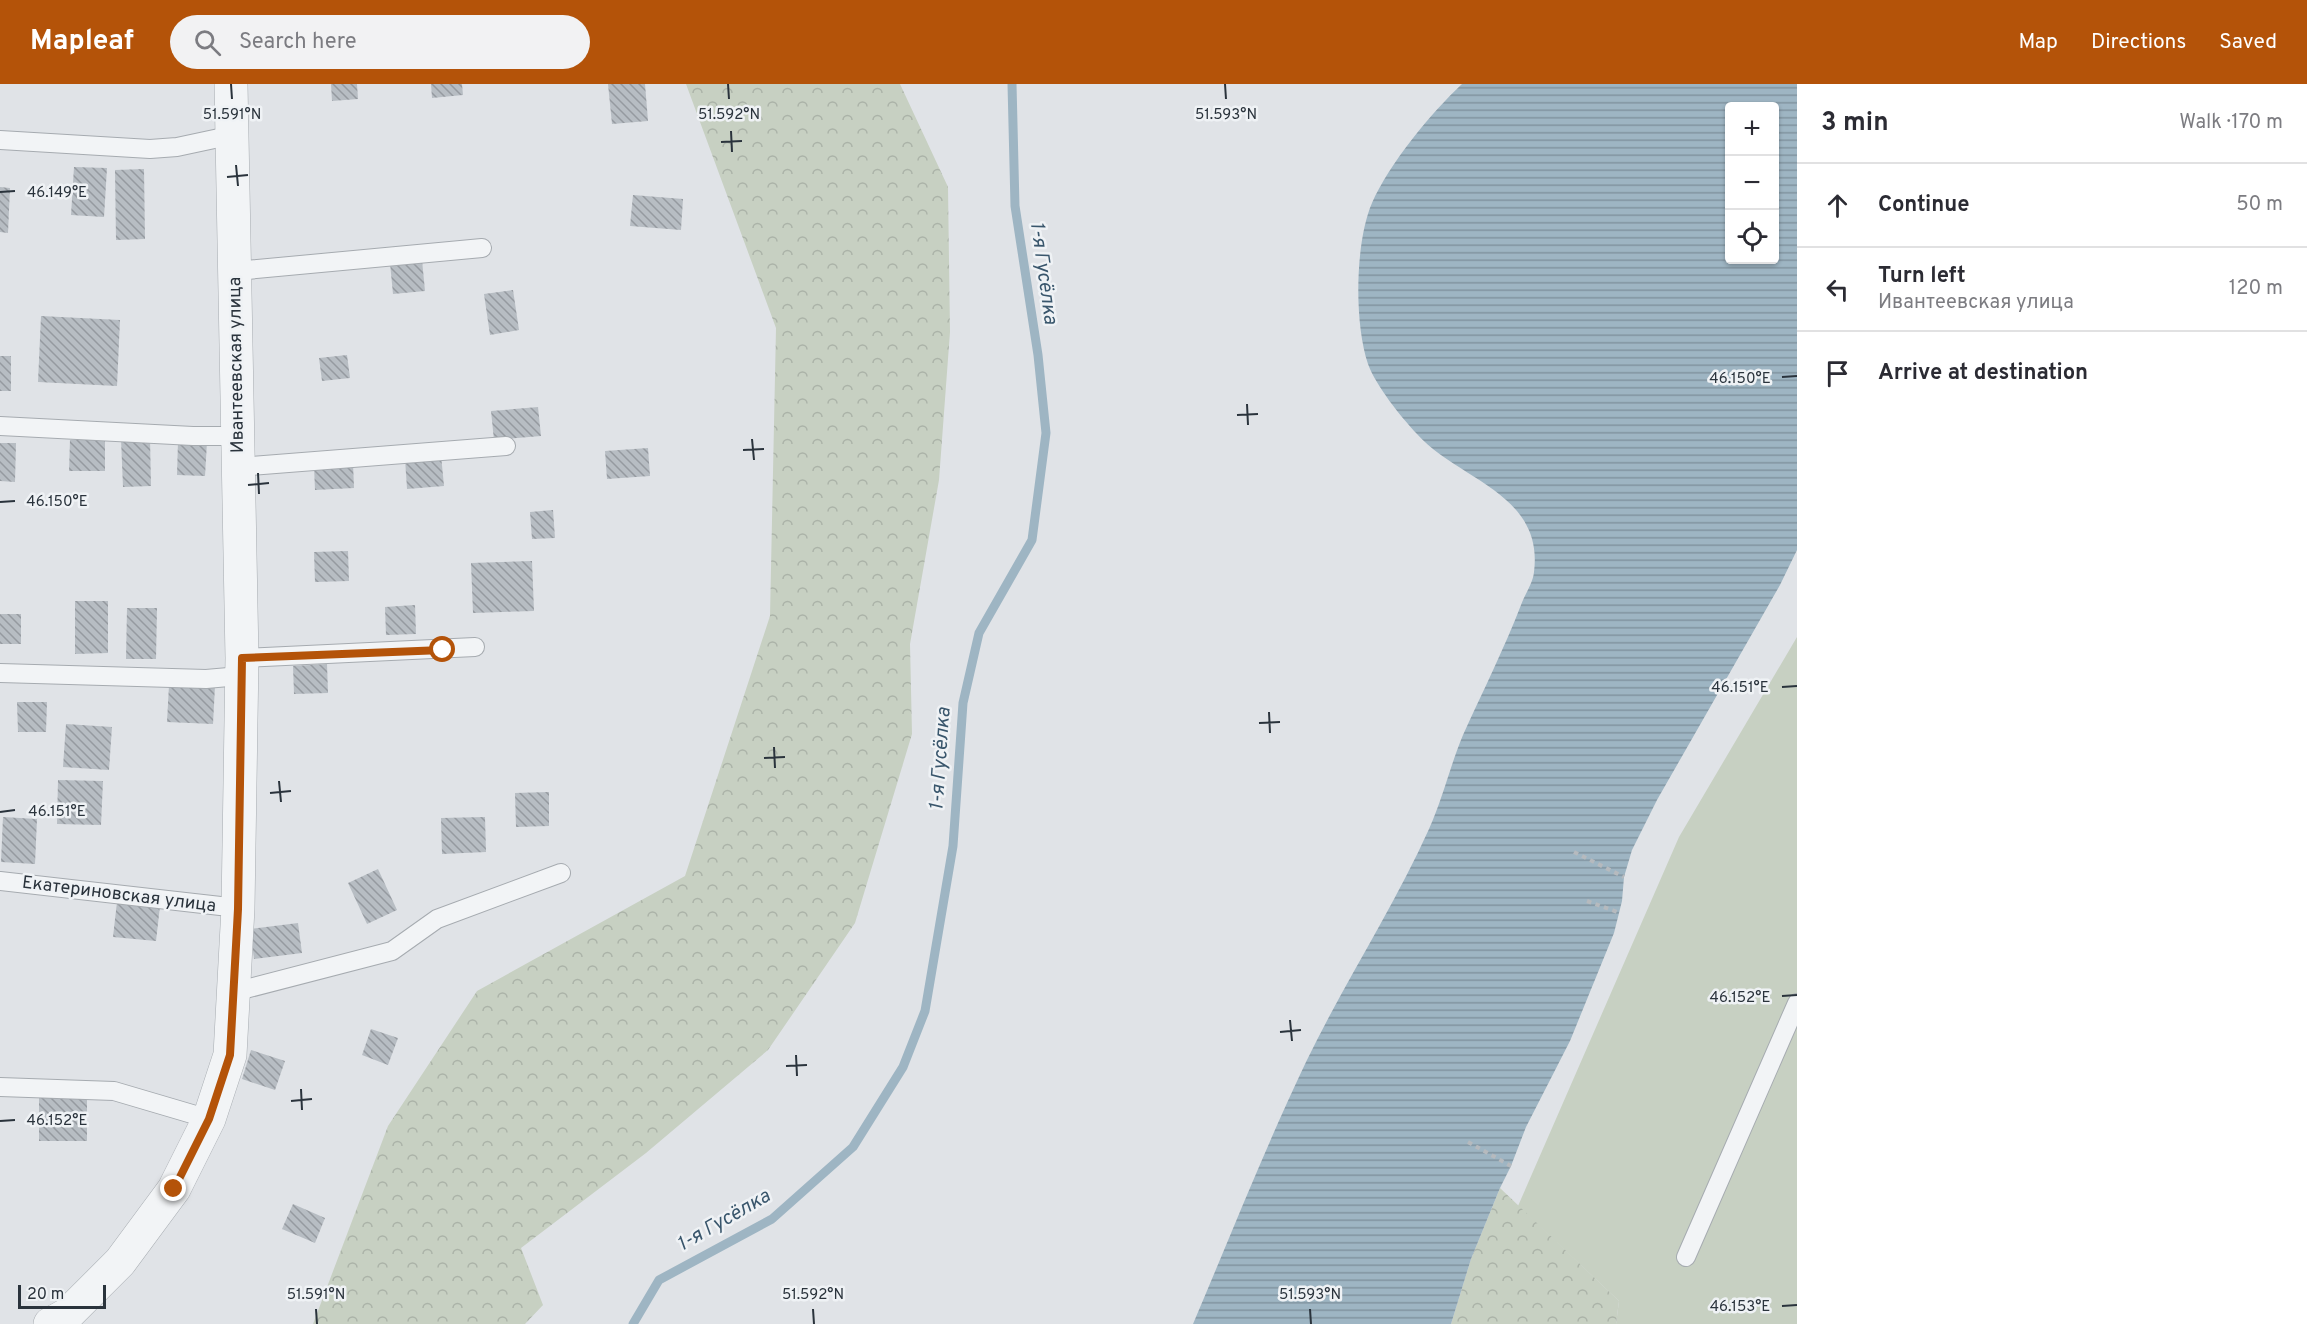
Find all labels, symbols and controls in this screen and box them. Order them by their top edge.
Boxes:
search box [170,15,590,69]
text: Mapleaf [30,24,134,60]
icon: search [191,26,224,59]
text: Search here [239,29,357,56]
text: Map [2018,29,2058,56]
text: Directions [2091,29,2186,56]
text: Saved [2219,29,2277,56]
map controls [1725,102,1779,264]
button: + [1725,102,1779,156]
text: 51.591°N [203,106,261,125]
text: 51.592°N [698,106,760,125]
text: 51.593°N [1195,106,1257,125]
text: 3 min [1821,107,1889,140]
text: Walk · 170 m [2179,110,2283,136]
button: − [1725,156,1779,210]
text: 46.149°E [27,184,87,203]
icon: ahead [1821,189,1854,222]
text: Continue [1878,192,1969,219]
text: 50 m [2236,192,2283,218]
button: locate [1725,210,1779,264]
water label: 1-я Гусёлка [1023,220,1063,327]
text: Turn left [1878,263,1966,290]
icon: left [1821,273,1854,306]
text: 120 m [2229,276,2283,302]
street label: Ивантеевская улица [224,277,250,453]
text: Ивантеевская улица [1878,290,2074,316]
icon: arrive [1821,357,1854,390]
text: Arrive at destination [1878,360,2088,387]
text: 46.150°E [1709,370,1771,389]
text: 46.150°E [26,493,88,512]
route start [429,636,455,662]
text: 46.151°E [1711,679,1769,698]
water label: 1-я Гусёлка [924,706,958,812]
text: 46.151°E [28,803,86,822]
street label: Екатериновская улица [21,872,217,918]
text: 46.152°E [1710,989,1770,1008]
text: 46.152°E [27,1112,87,1131]
route end [160,1175,186,1201]
water label: 1-я Гусёлка [673,1184,776,1258]
scale bar [18,1282,106,1310]
text: 20 m [27,1285,64,1305]
text: 51.591°N [287,1286,345,1305]
text: 51.592°N [782,1286,844,1305]
text: 51.593°N [1279,1286,1341,1305]
text: 46.153°E [1710,1298,1770,1317]

